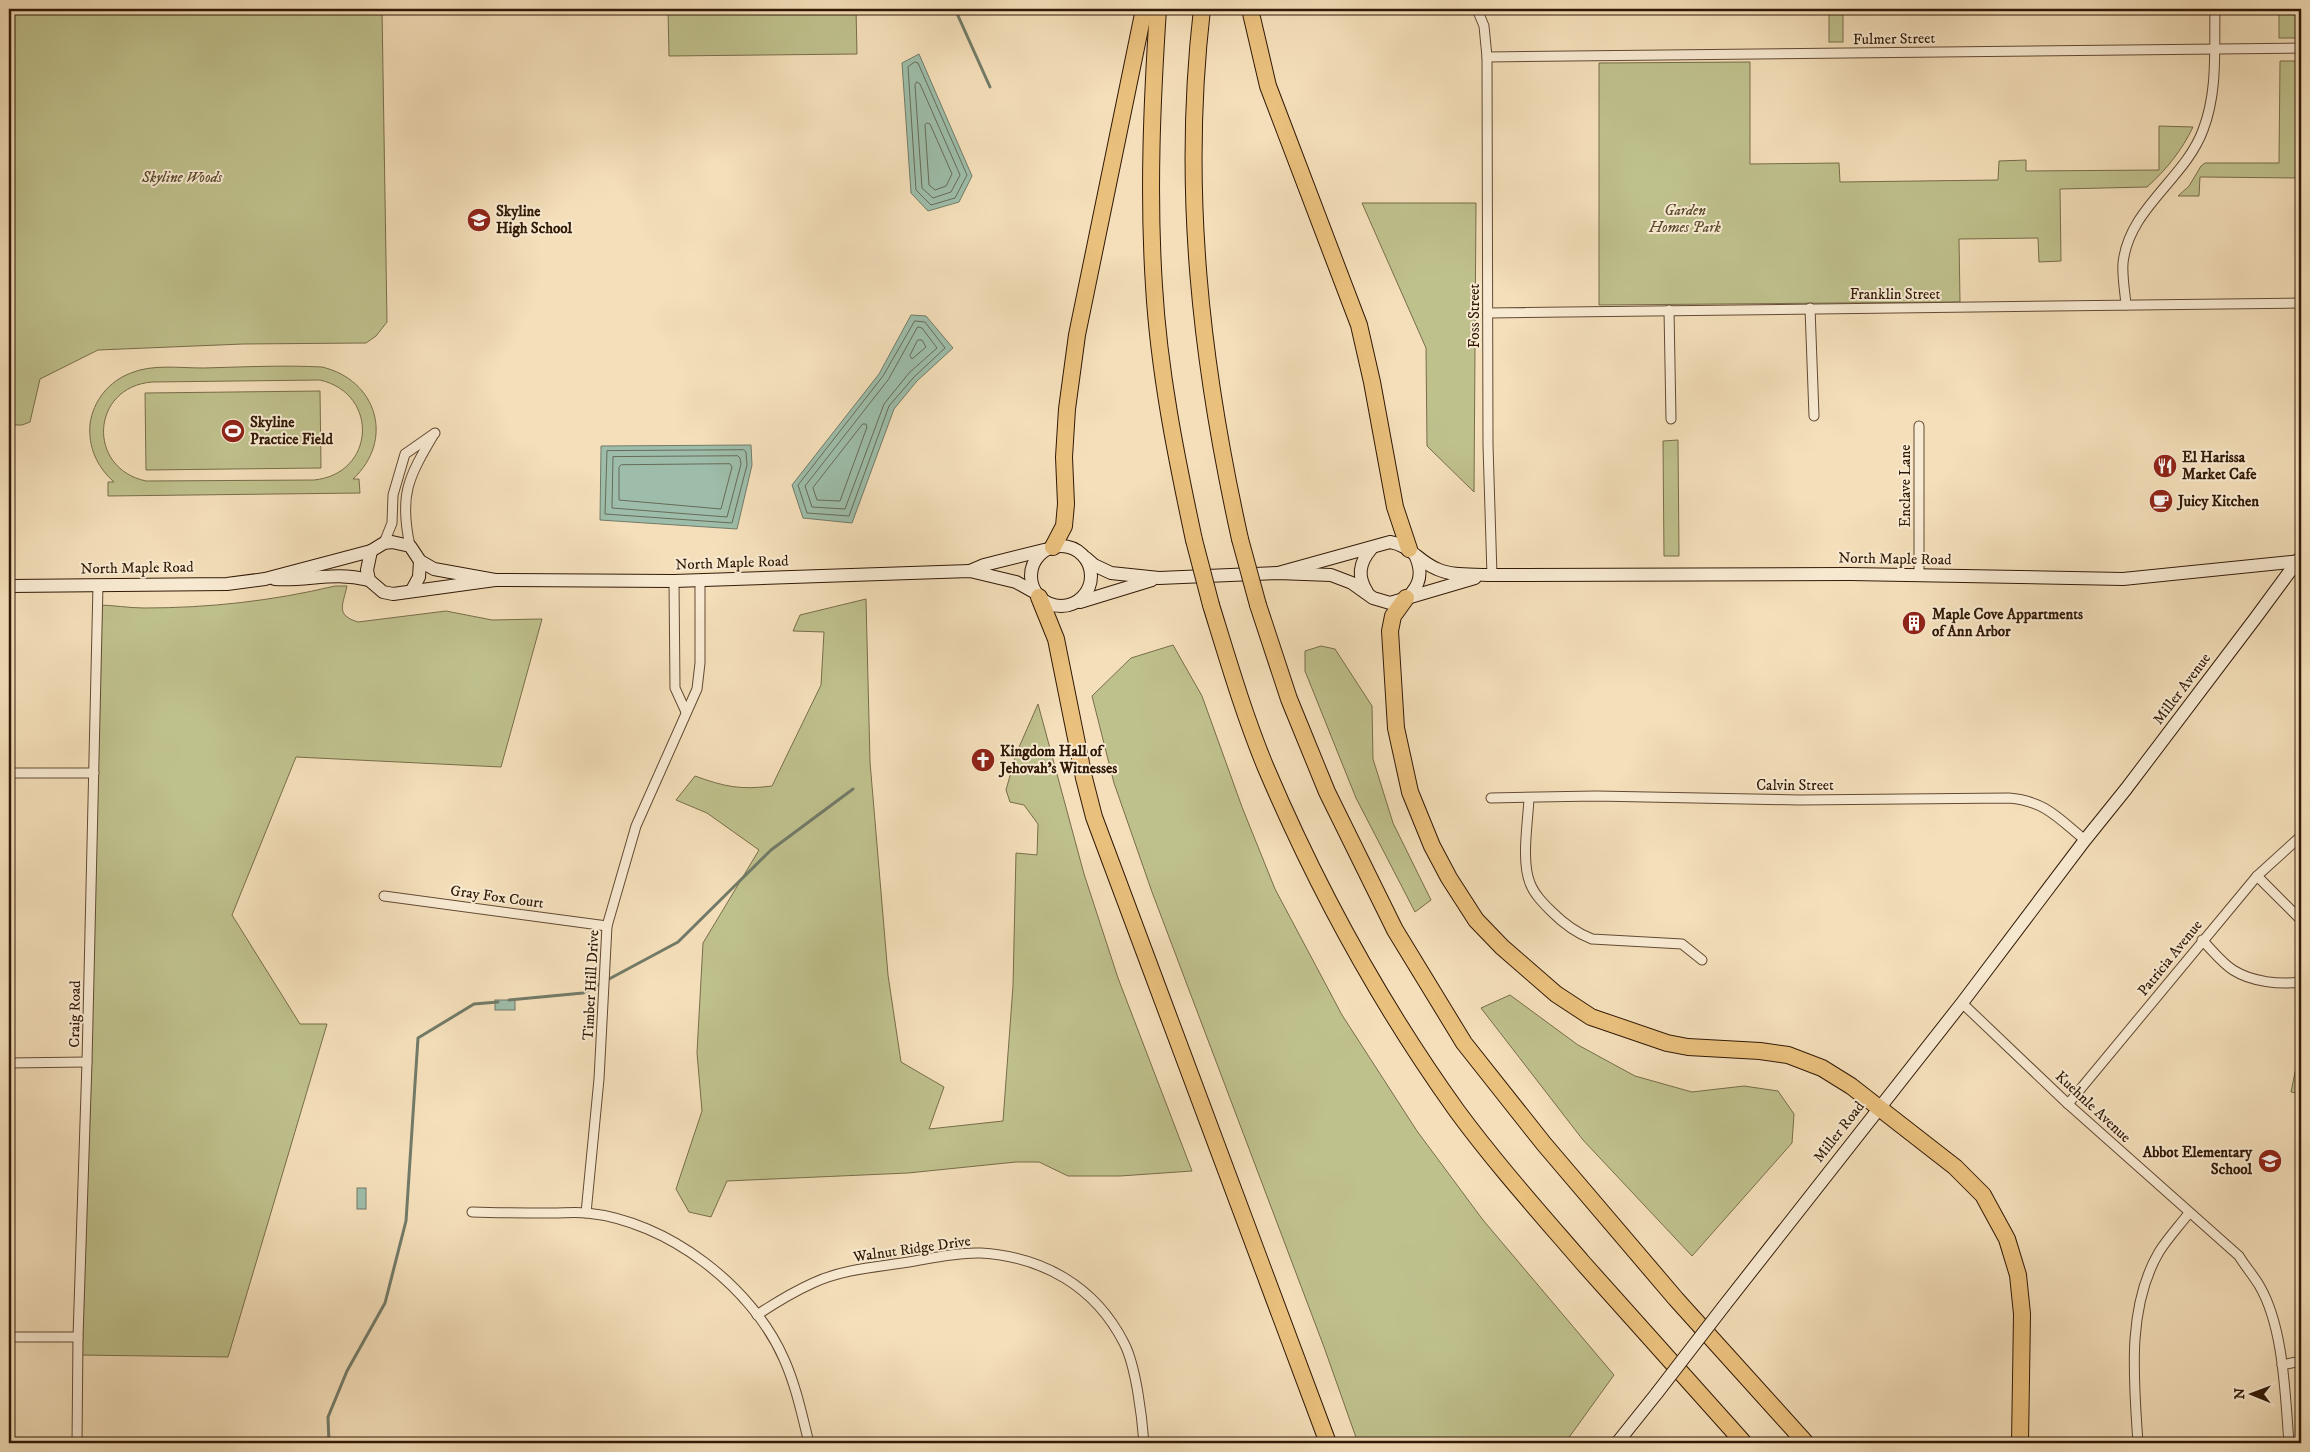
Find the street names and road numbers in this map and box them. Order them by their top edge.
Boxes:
street label: Fulmer Street [1853,29,1935,49]
street label: Foss Street [1465,283,1484,348]
street label: Franklin Street [1850,285,1940,304]
street label: Enclave Lane [1896,445,1915,527]
street label: North Maple Road [1838,549,1952,569]
street label: North Maple Road [675,552,789,574]
street label: North Maple Road [80,558,194,578]
street label: Miller Avenue [2149,649,2215,729]
street label: Calvin Street [1756,776,1834,795]
street label: Gray Fox Court [449,881,545,913]
street label: Patricia Avenue [2134,916,2206,1000]
street label: Timber Hill Drive [579,929,603,1041]
street label: Craig Road [65,980,85,1048]
street label: Kuehnle Avenue [2051,1067,2135,1147]
street label: Miller Road [1809,1097,1869,1166]
street label: Walnut Ridge Drive [851,1231,972,1267]

